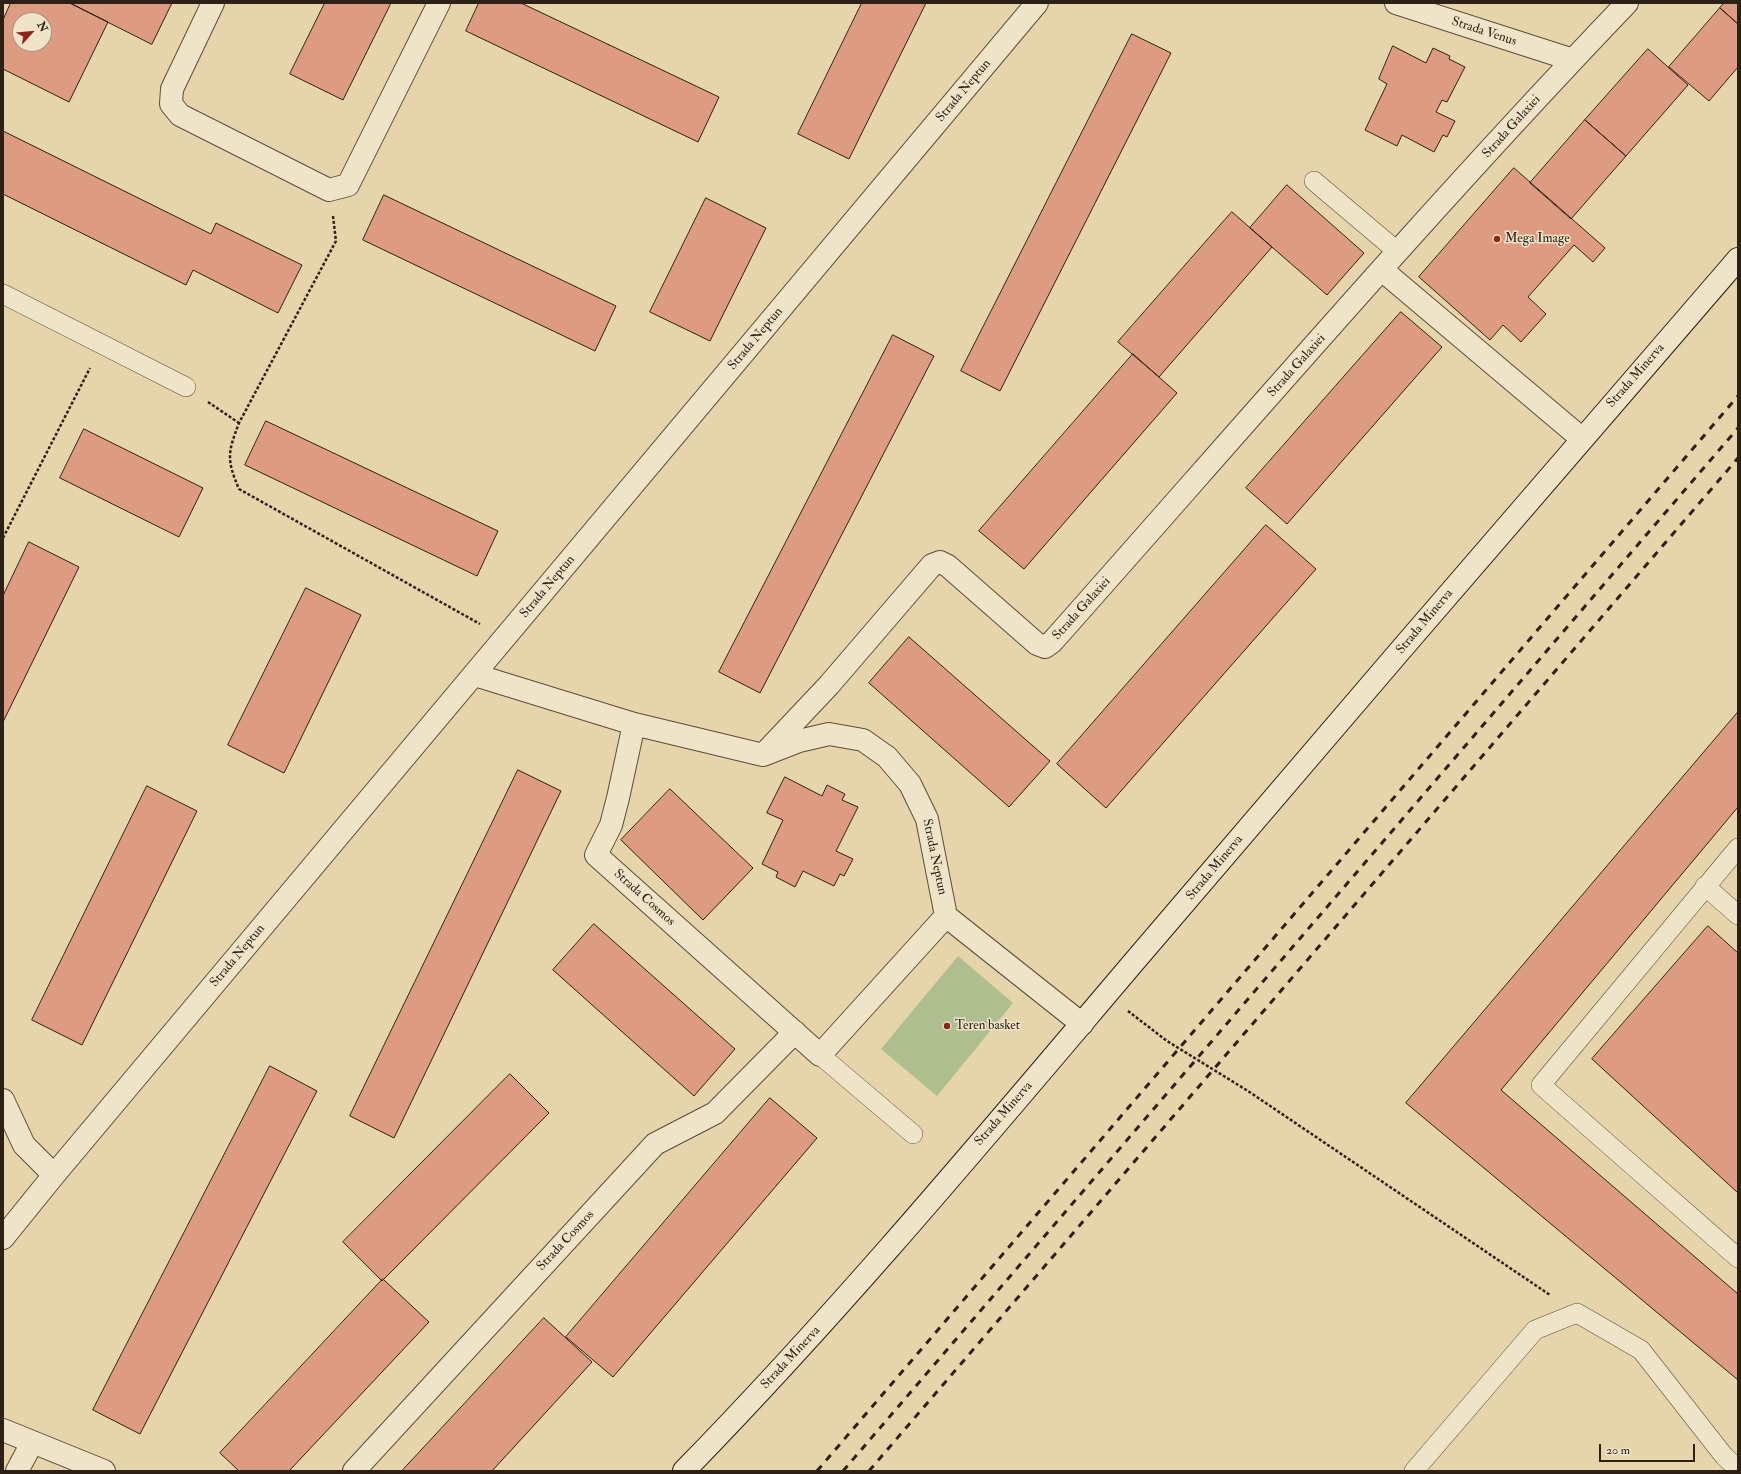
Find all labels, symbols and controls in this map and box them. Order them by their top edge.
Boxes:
north arrow [12,12,52,52]
street label: Strada Venus [1450,14,1518,50]
text: N [34,19,50,34]
street label: Strada Neptun [933,56,995,126]
street label: Strada Galaxiei [1480,92,1544,162]
place label: Mega Image [1505,231,1570,247]
marker: Mega Image [1492,234,1502,244]
street label: Strada Neptun [725,304,787,374]
street label: Strada Galaxiei [1265,331,1329,401]
street label: Strada Minerva [1604,341,1668,411]
street label: Strada Neptun [517,552,579,622]
street label: Strada Galaxiei [1050,574,1114,644]
street label: Strada Minerva [1393,586,1457,658]
street label: Strada Neptun [918,818,950,896]
street label: Strada Minerva [1183,832,1247,904]
street label: Strada Cosmos [610,866,678,930]
street label: Strada Neptun [207,921,269,991]
place label: Teren basket [955,1018,1020,1034]
marker: Teren basket [942,1021,952,1031]
street label: Strada Minerva [972,1079,1036,1149]
street label: Strada Cosmos [534,1207,598,1275]
street label: Strada Minerva [758,1323,824,1393]
scale bar [1601,1436,1697,1462]
text: 20 m [1606,1443,1630,1458]

